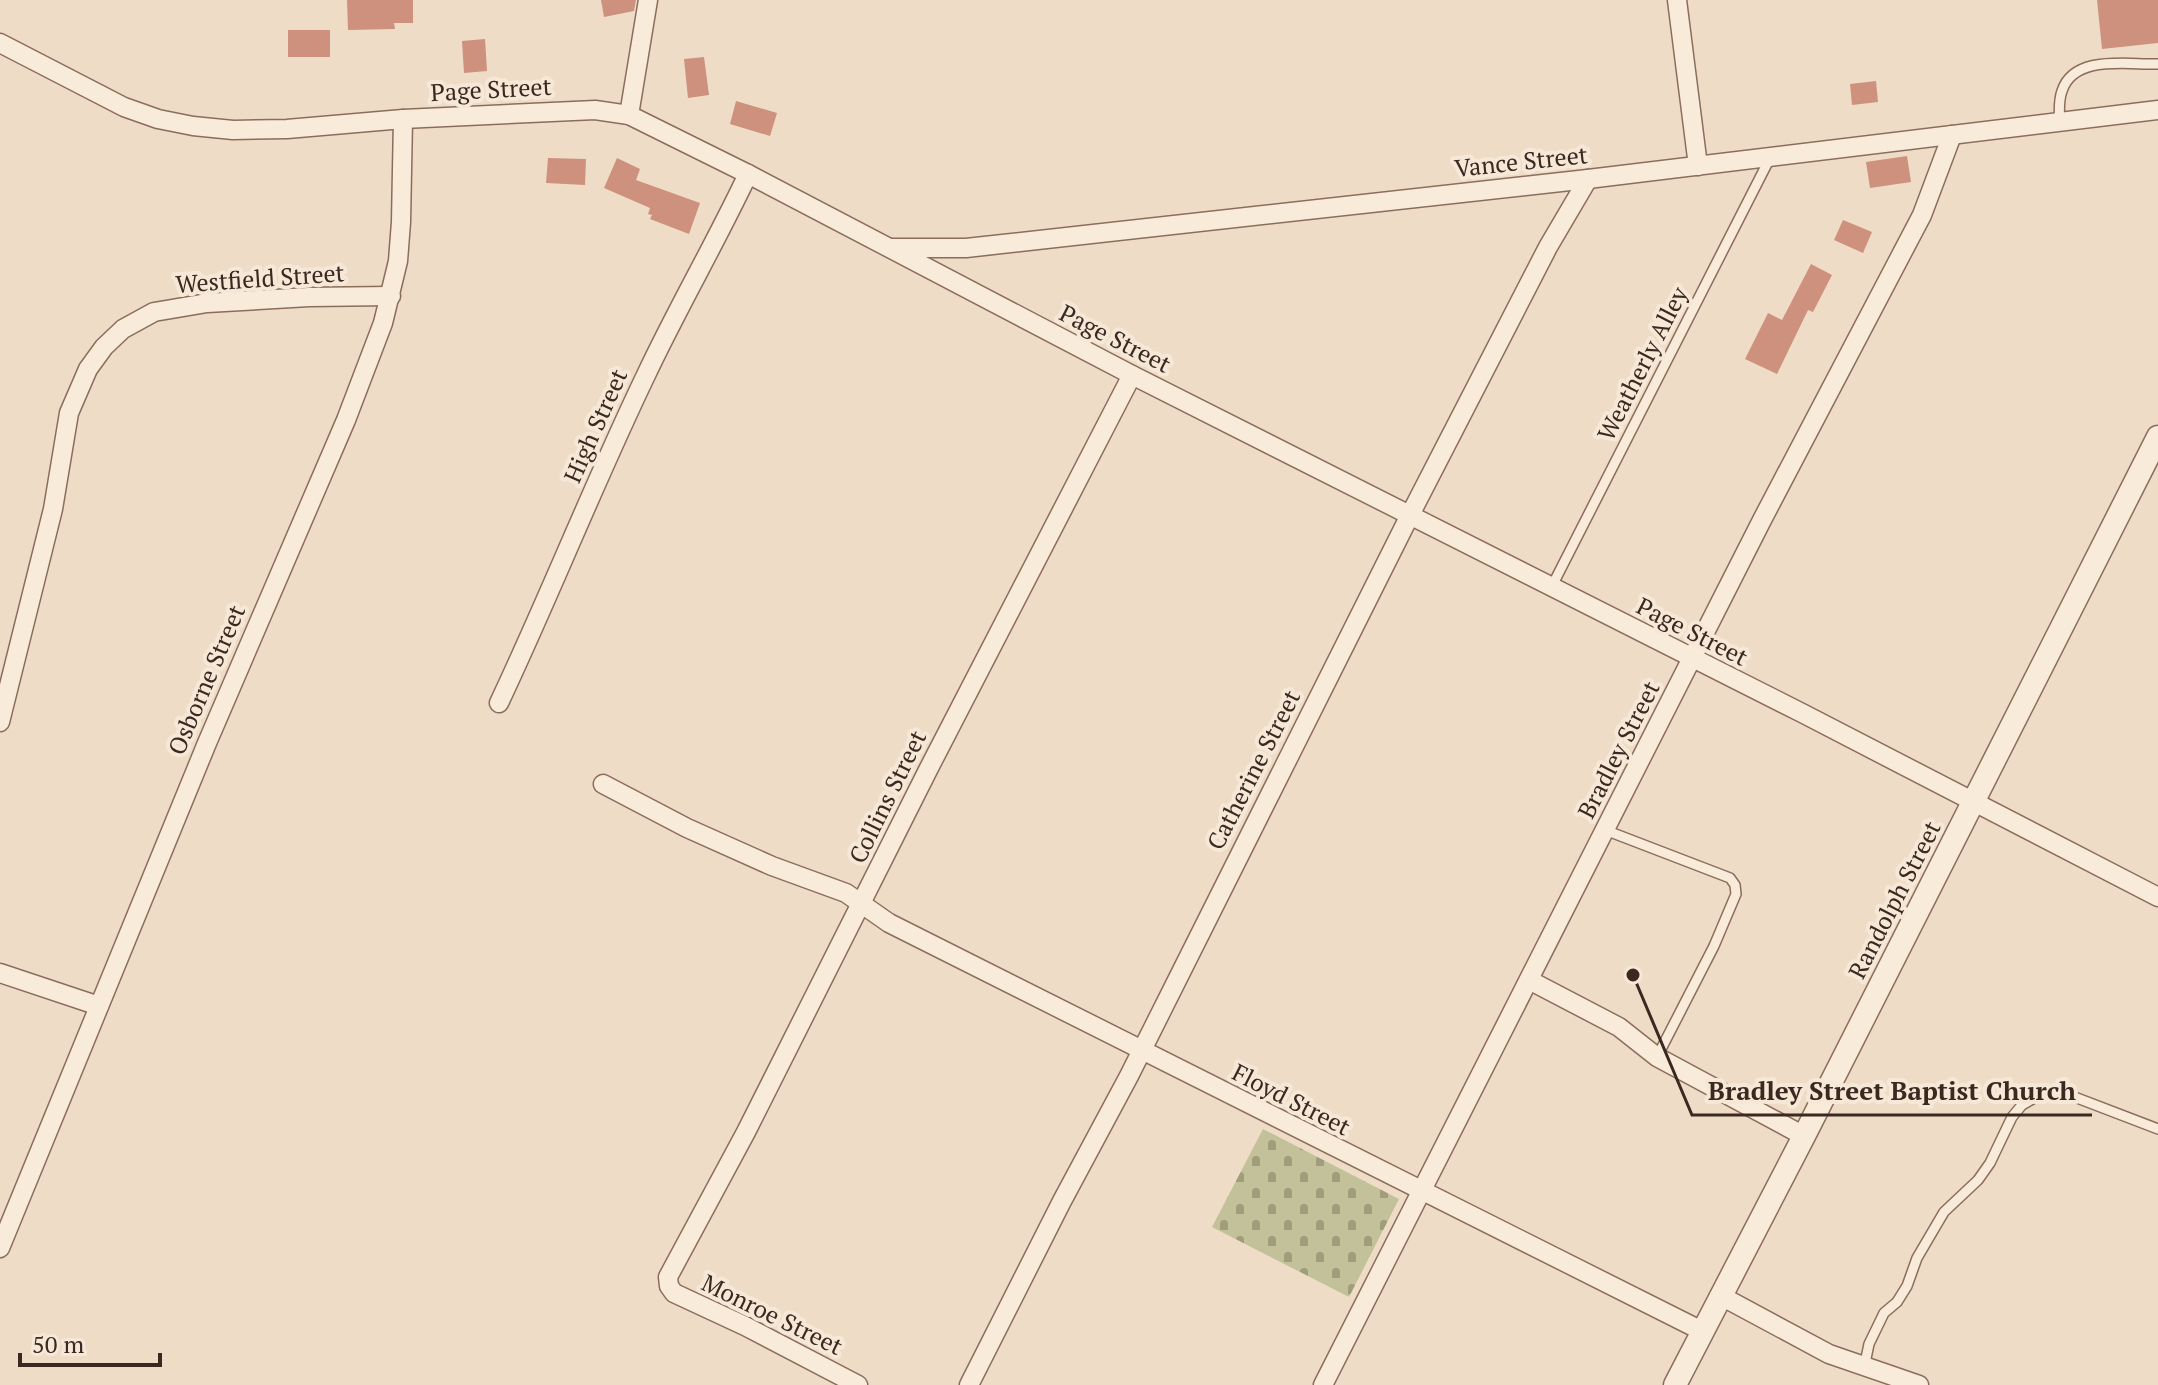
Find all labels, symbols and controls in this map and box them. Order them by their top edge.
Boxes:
street label: Page Street [430,70,552,108]
street label: Vance Street [1453,138,1589,184]
street label: Westfield Street [174,256,345,300]
street label: Weatherly Alley [1590,280,1695,446]
street label: Page Street [1054,296,1177,380]
street label: High Street [556,364,634,487]
street label: Page Street [1631,589,1754,673]
street label: Osborne Street [160,600,252,759]
street label: Bradley Street [1570,675,1667,824]
street label: Catherine Street [1199,684,1307,855]
street label: Collins Street [841,725,933,868]
street label: Randolph Street [1841,815,1948,984]
street label: Floyd Street [1227,1056,1356,1143]
callout: Bradley Street Baptist Church [1692,1065,2092,1115]
text: Bradley Street Baptist Church [1708,1073,2076,1107]
street label: Monroe Street [697,1266,848,1362]
scale bar [20,1317,160,1367]
text: 50 m [32,1328,84,1360]

